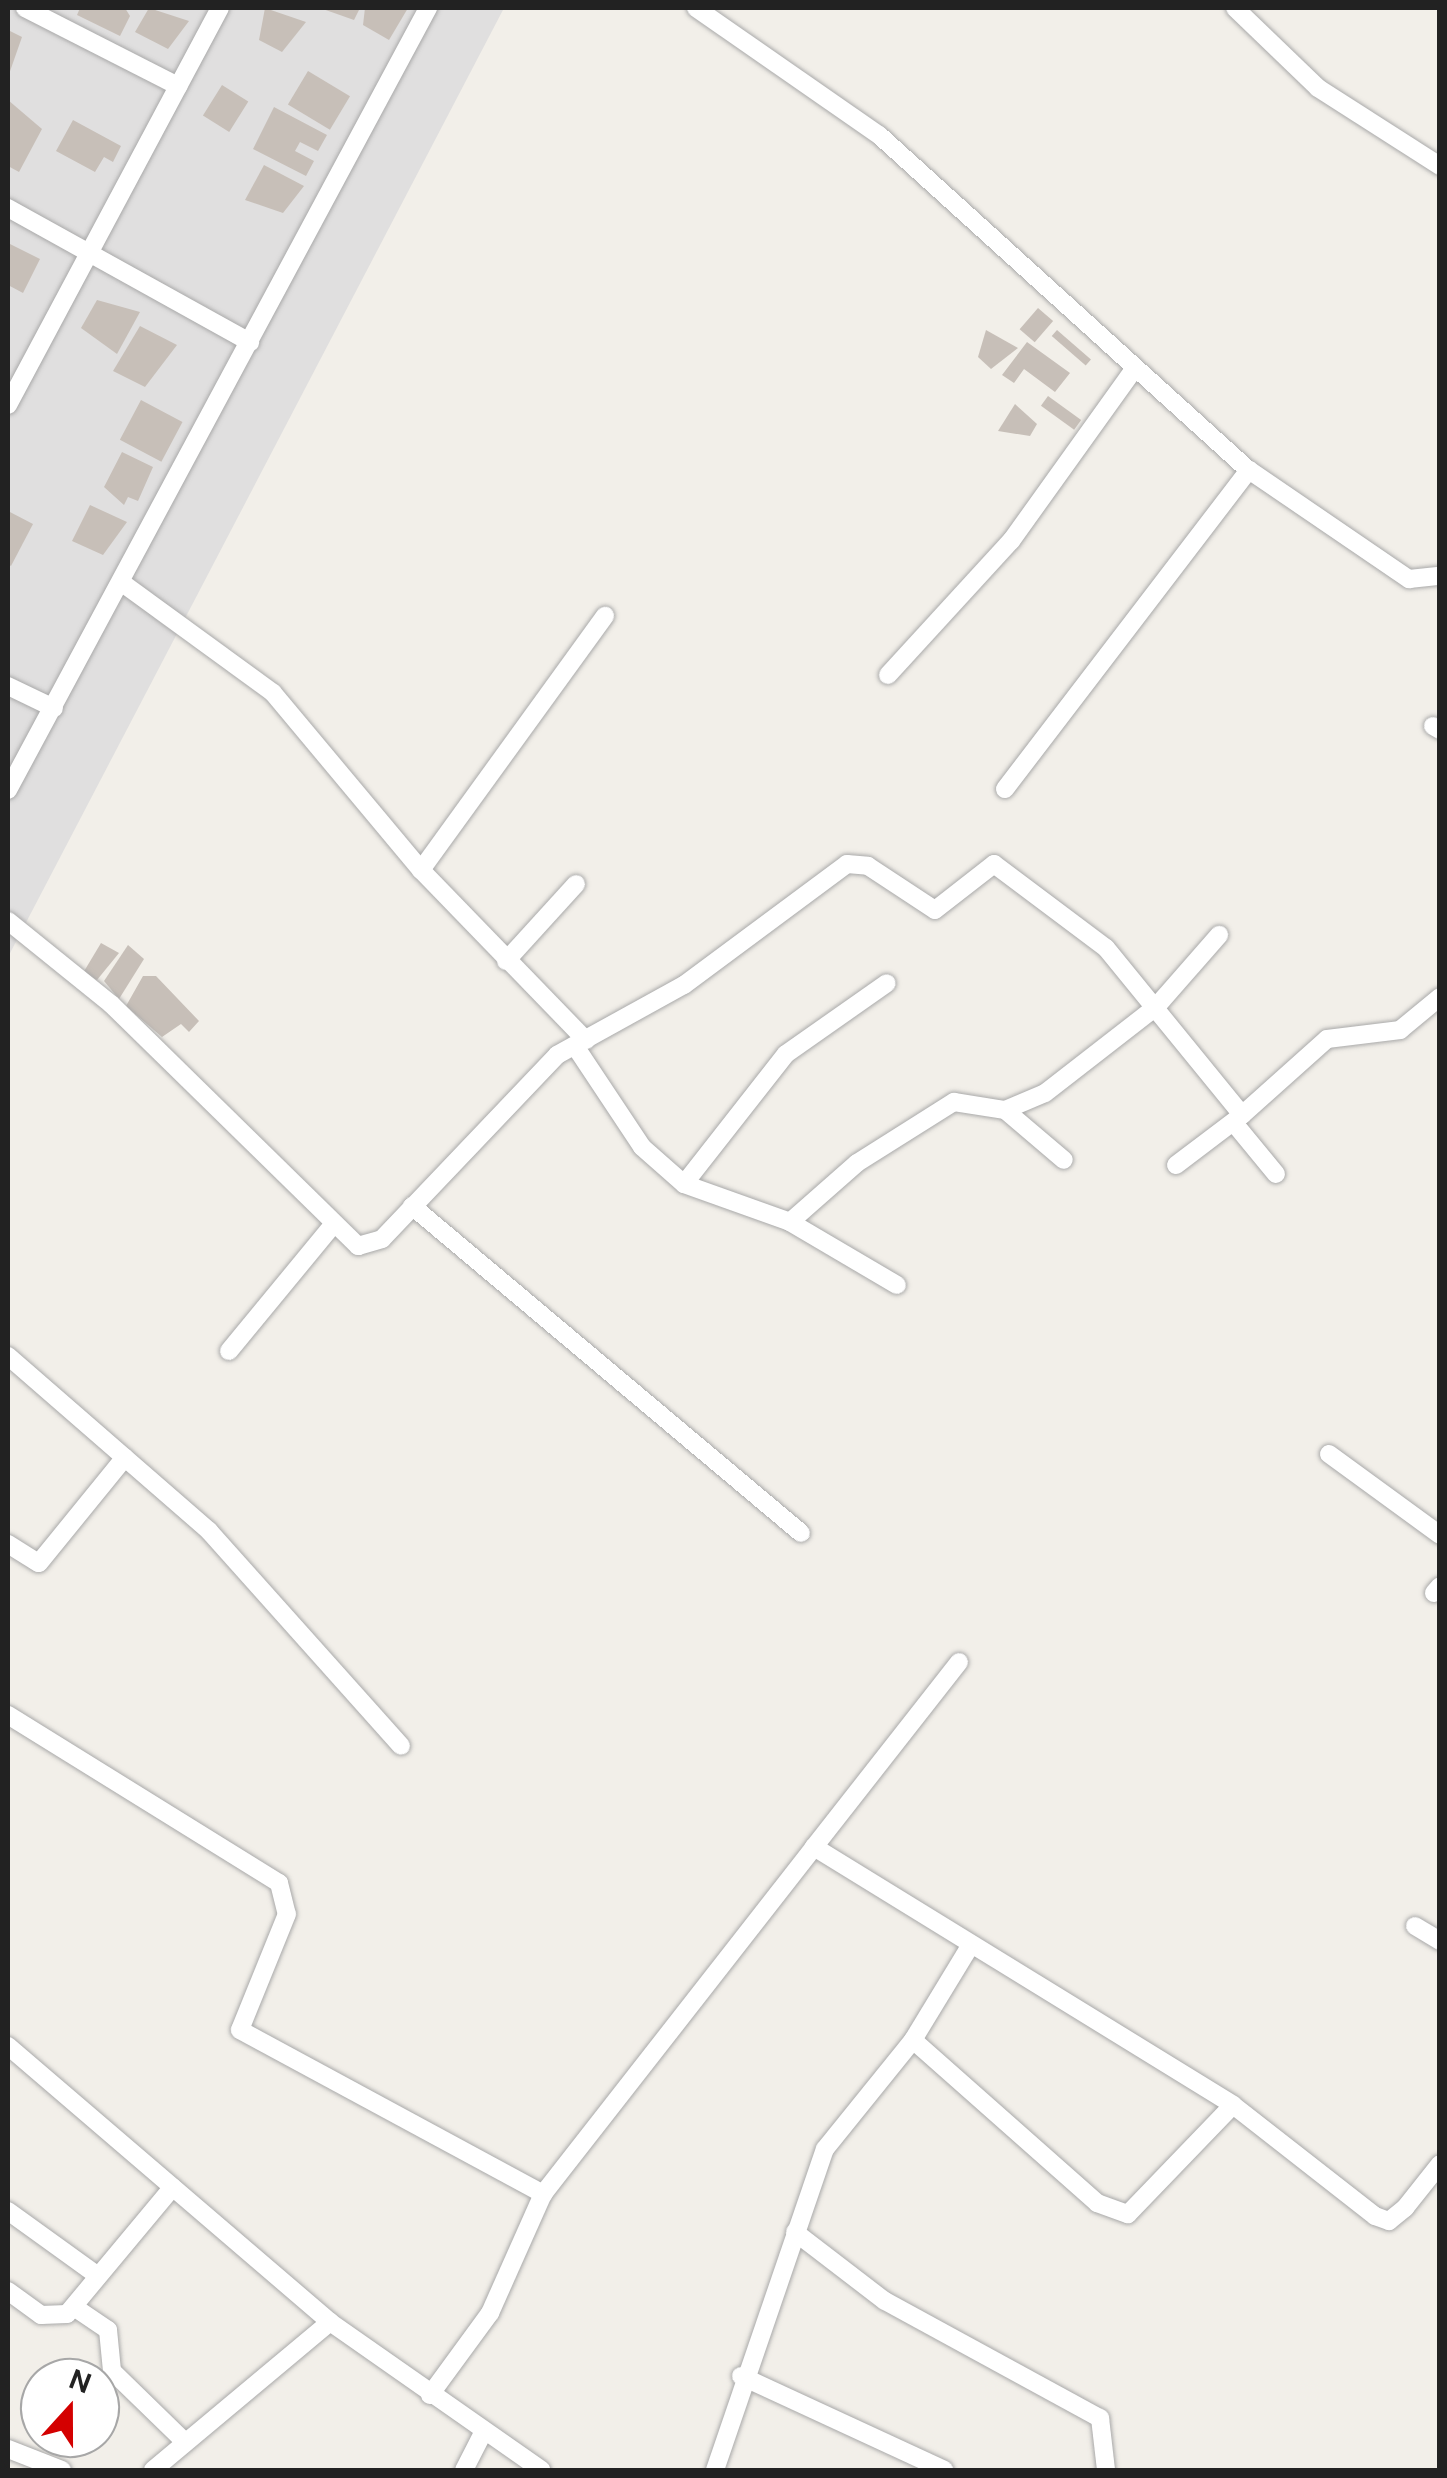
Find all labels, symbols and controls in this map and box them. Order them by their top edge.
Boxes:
north arrow [20,2358,120,2458]
text: N [64,2360,96,2402]

